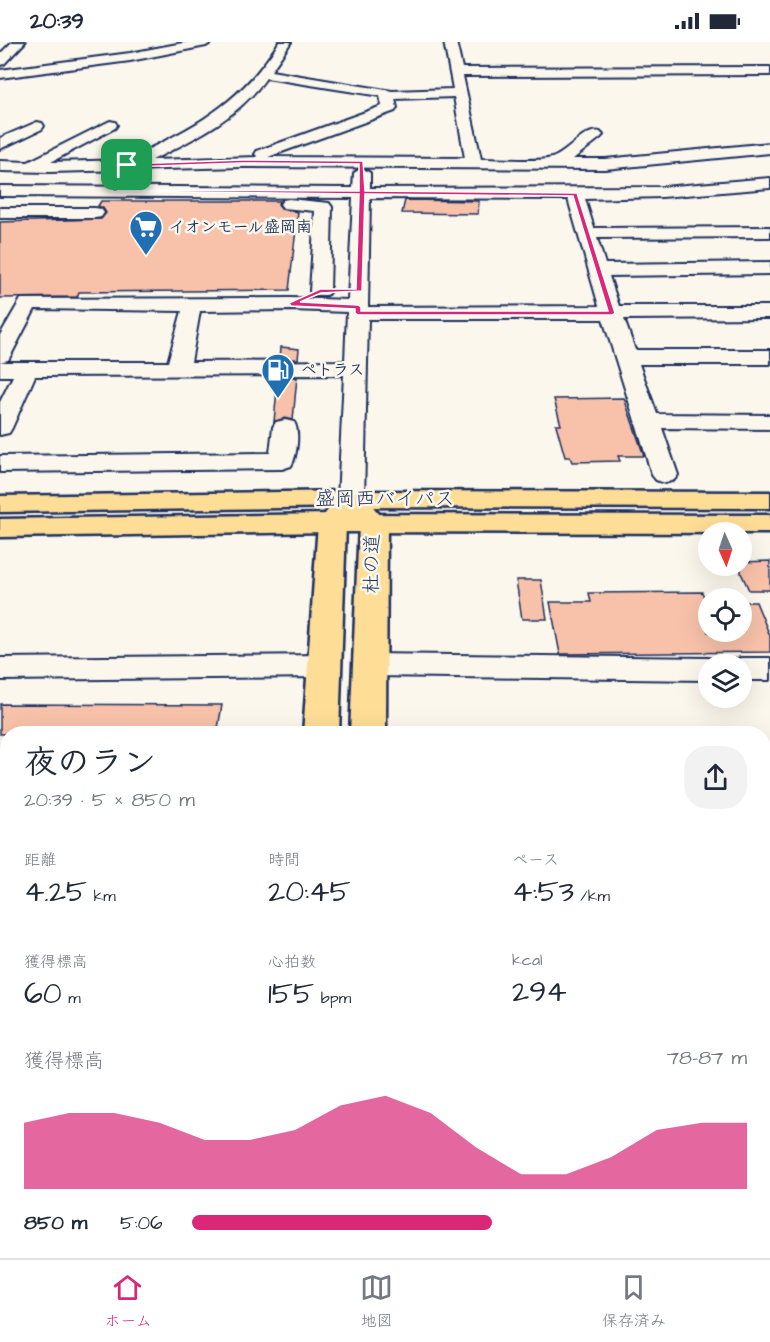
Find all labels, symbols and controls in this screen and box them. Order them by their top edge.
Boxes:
text: 20:39 [30,6,84,37]
pin [101,139,152,190]
icon: arrive [110,148,143,181]
supermarket icon: イオンモール盛岡南 [128,209,164,256]
place label: イオンモール盛岡南 [169,216,312,238]
fuel station icon: ペトラス [260,352,296,399]
place label: ペトラス [301,359,364,381]
street label: 盛岡西バイパス [315,485,455,513]
north arrow [698,522,752,576]
map controls [698,522,752,708]
street label: 杜の道 [357,534,387,594]
button: locate [698,588,752,642]
button: layers [698,654,752,708]
text: 夜のラン [24,740,156,786]
button: share [684,746,747,809]
text: 20:39 · 5 × 850 m [24,786,195,814]
text: 距離 [24,849,56,871]
text: 時間 [268,849,300,871]
text: ペース [512,849,559,871]
text: 4.25 [24,871,87,913]
text: 20:45 [268,871,351,913]
text: 4:53 [512,871,574,913]
text: km [87,885,116,907]
text: /km [574,885,610,907]
text: kcal [512,949,543,971]
text: 獲得標高 [24,951,88,973]
text: 心拍数 [268,951,316,973]
text: 294 [512,971,567,1013]
text: 60 [24,973,62,1015]
text: 155 [268,973,314,1015]
text: m [62,987,81,1009]
text: bpm [314,987,351,1009]
text: 78–87 m [667,1044,747,1072]
text: 獲得標高 [24,1047,104,1075]
text: 850 m [24,1209,87,1237]
text: 5:06 [120,1209,163,1237]
tab: ホーム [104,1271,152,1332]
tab: 地図 [360,1271,393,1332]
tab: 保存済み [602,1271,666,1332]

